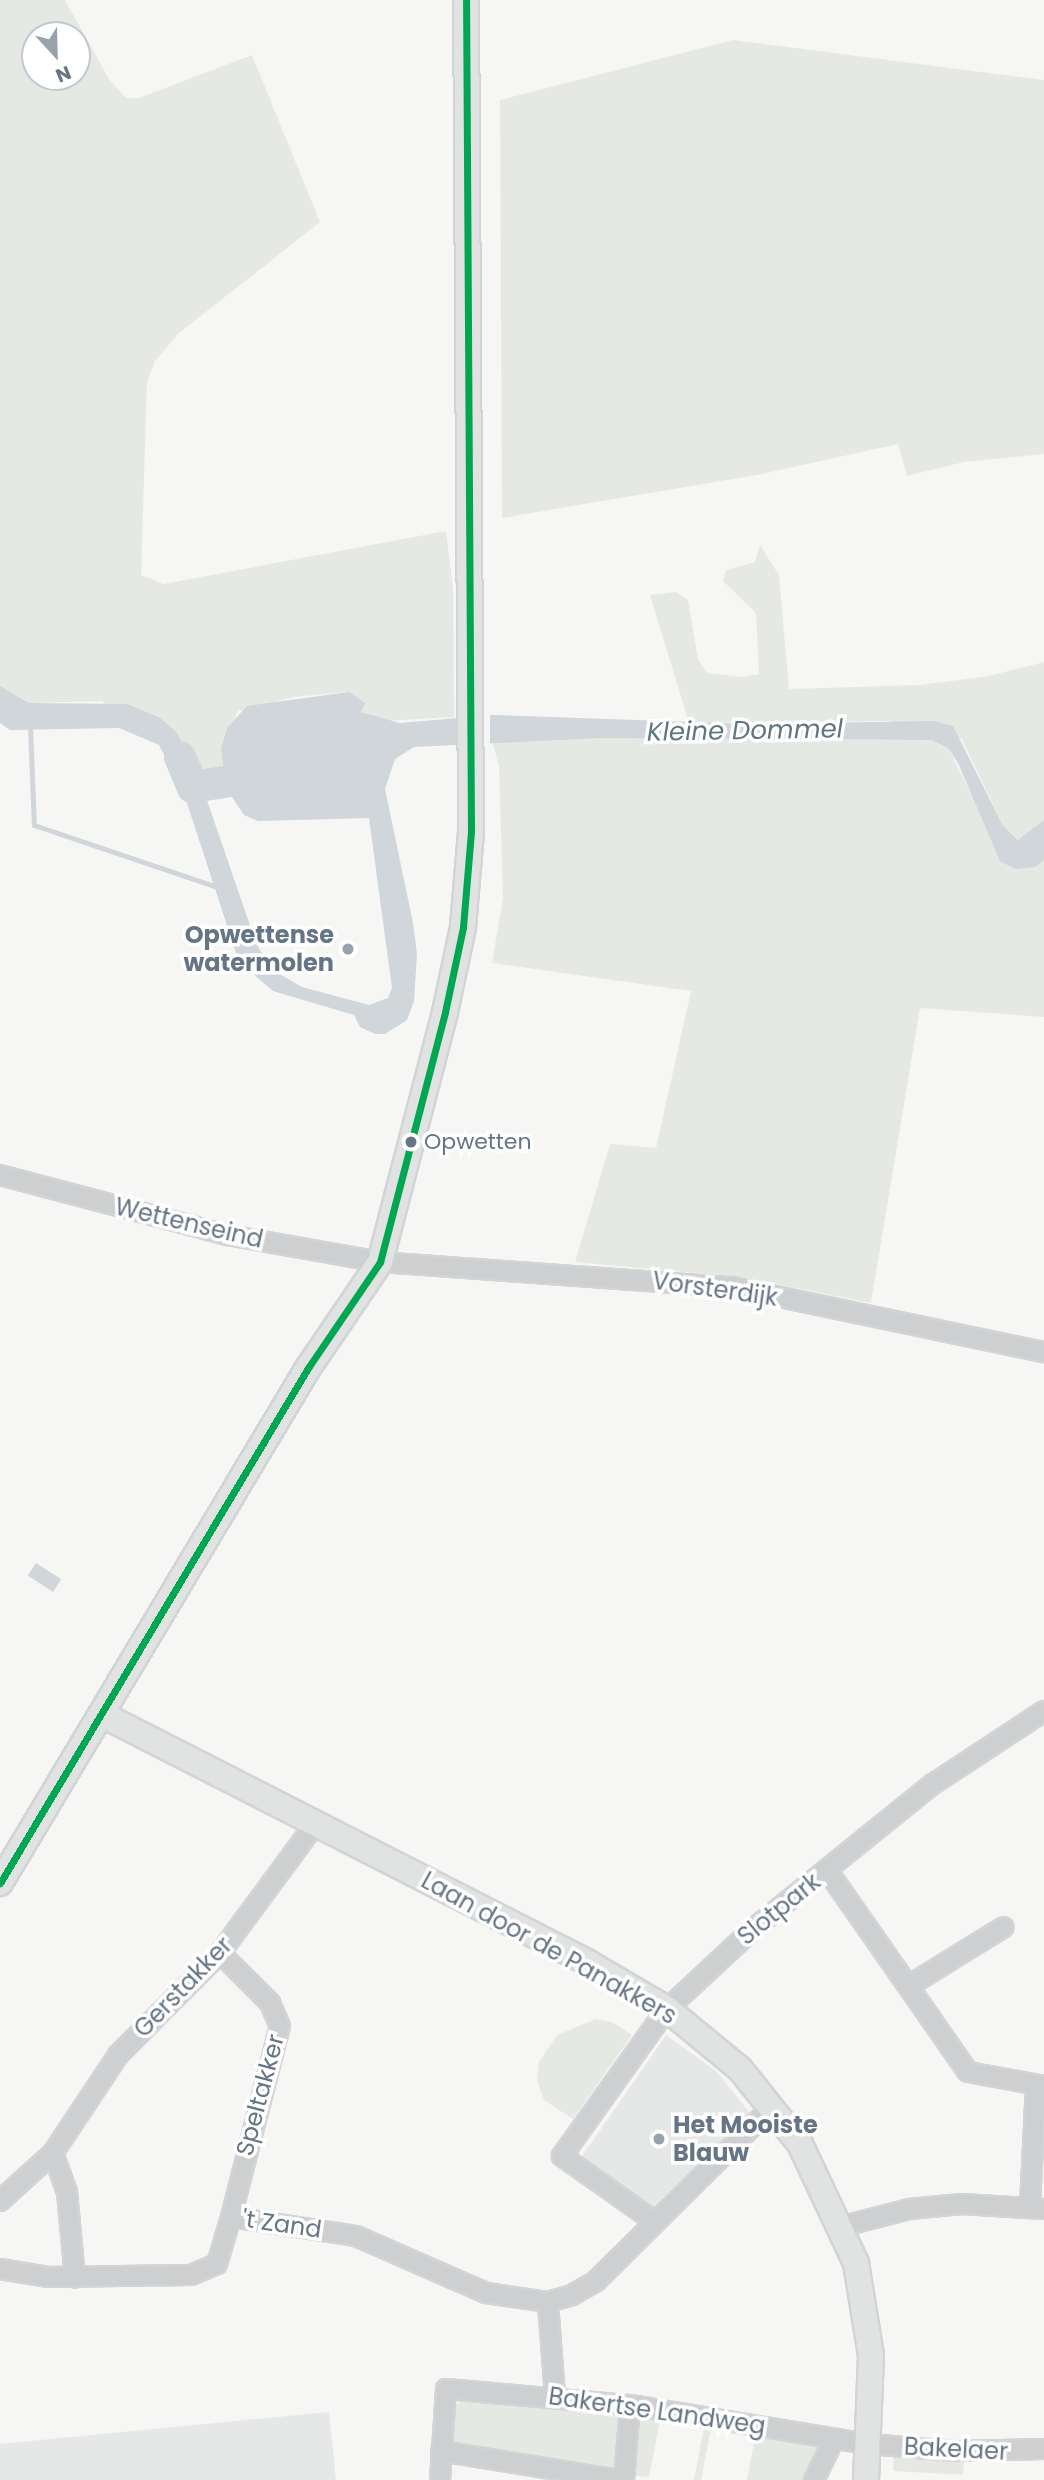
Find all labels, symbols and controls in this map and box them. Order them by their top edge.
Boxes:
north arrow [21,21,91,91]
text: N [52,59,75,89]
water label: Kleine Dommel [647,714,843,748]
place label: Opwettense watermolen [183,921,334,977]
marker: Opwettense watermolen [340,941,356,957]
place label: Opwetten [424,1129,532,1155]
marker: Opwetten [404,1135,418,1149]
street label: Wettenseind [112,1192,266,1254]
street label: Vorsterdijk [651,1266,779,1312]
street label: Laan door de Panakkers [416,1866,682,2030]
street label: Slotpark [732,1867,826,1951]
street label: Gerstakker [128,1931,238,2043]
street label: Speltakker [230,2031,290,2159]
place label: Het Mooiste Blauw [673,2111,818,2167]
marker: Het Mooiste Blauw [651,2131,667,2147]
street label: 't Zand [241,2204,323,2244]
street label: Bakertse Landweg [547,2382,767,2440]
street label: Bakelaer [903,2432,1009,2466]

